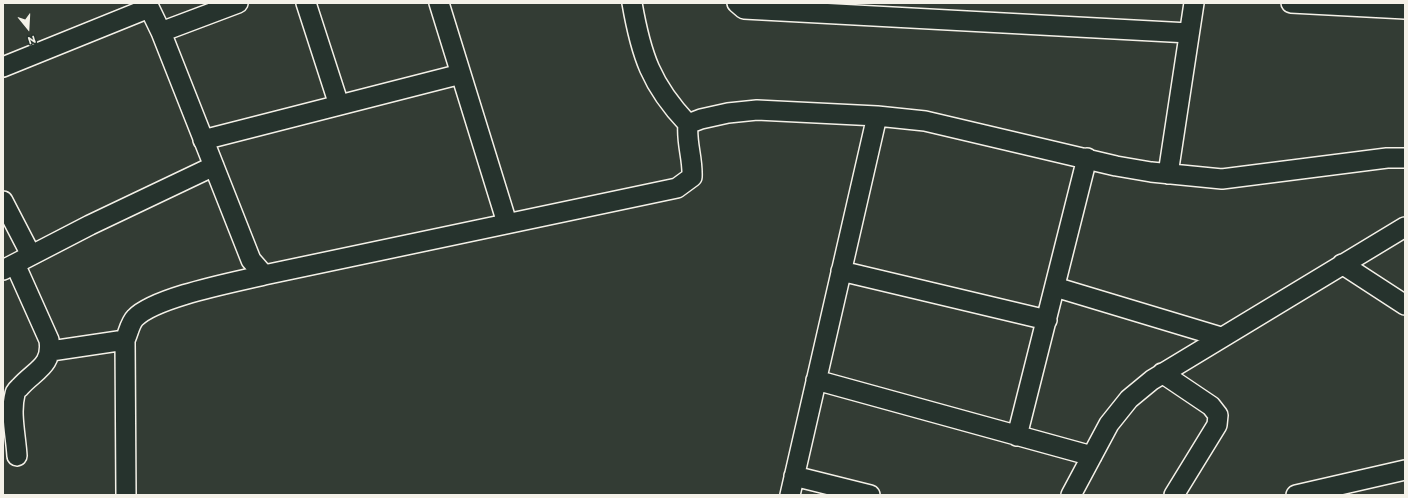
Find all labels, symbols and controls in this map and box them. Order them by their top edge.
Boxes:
north arrow [8,8,48,48]
text: N [26,33,37,47]

